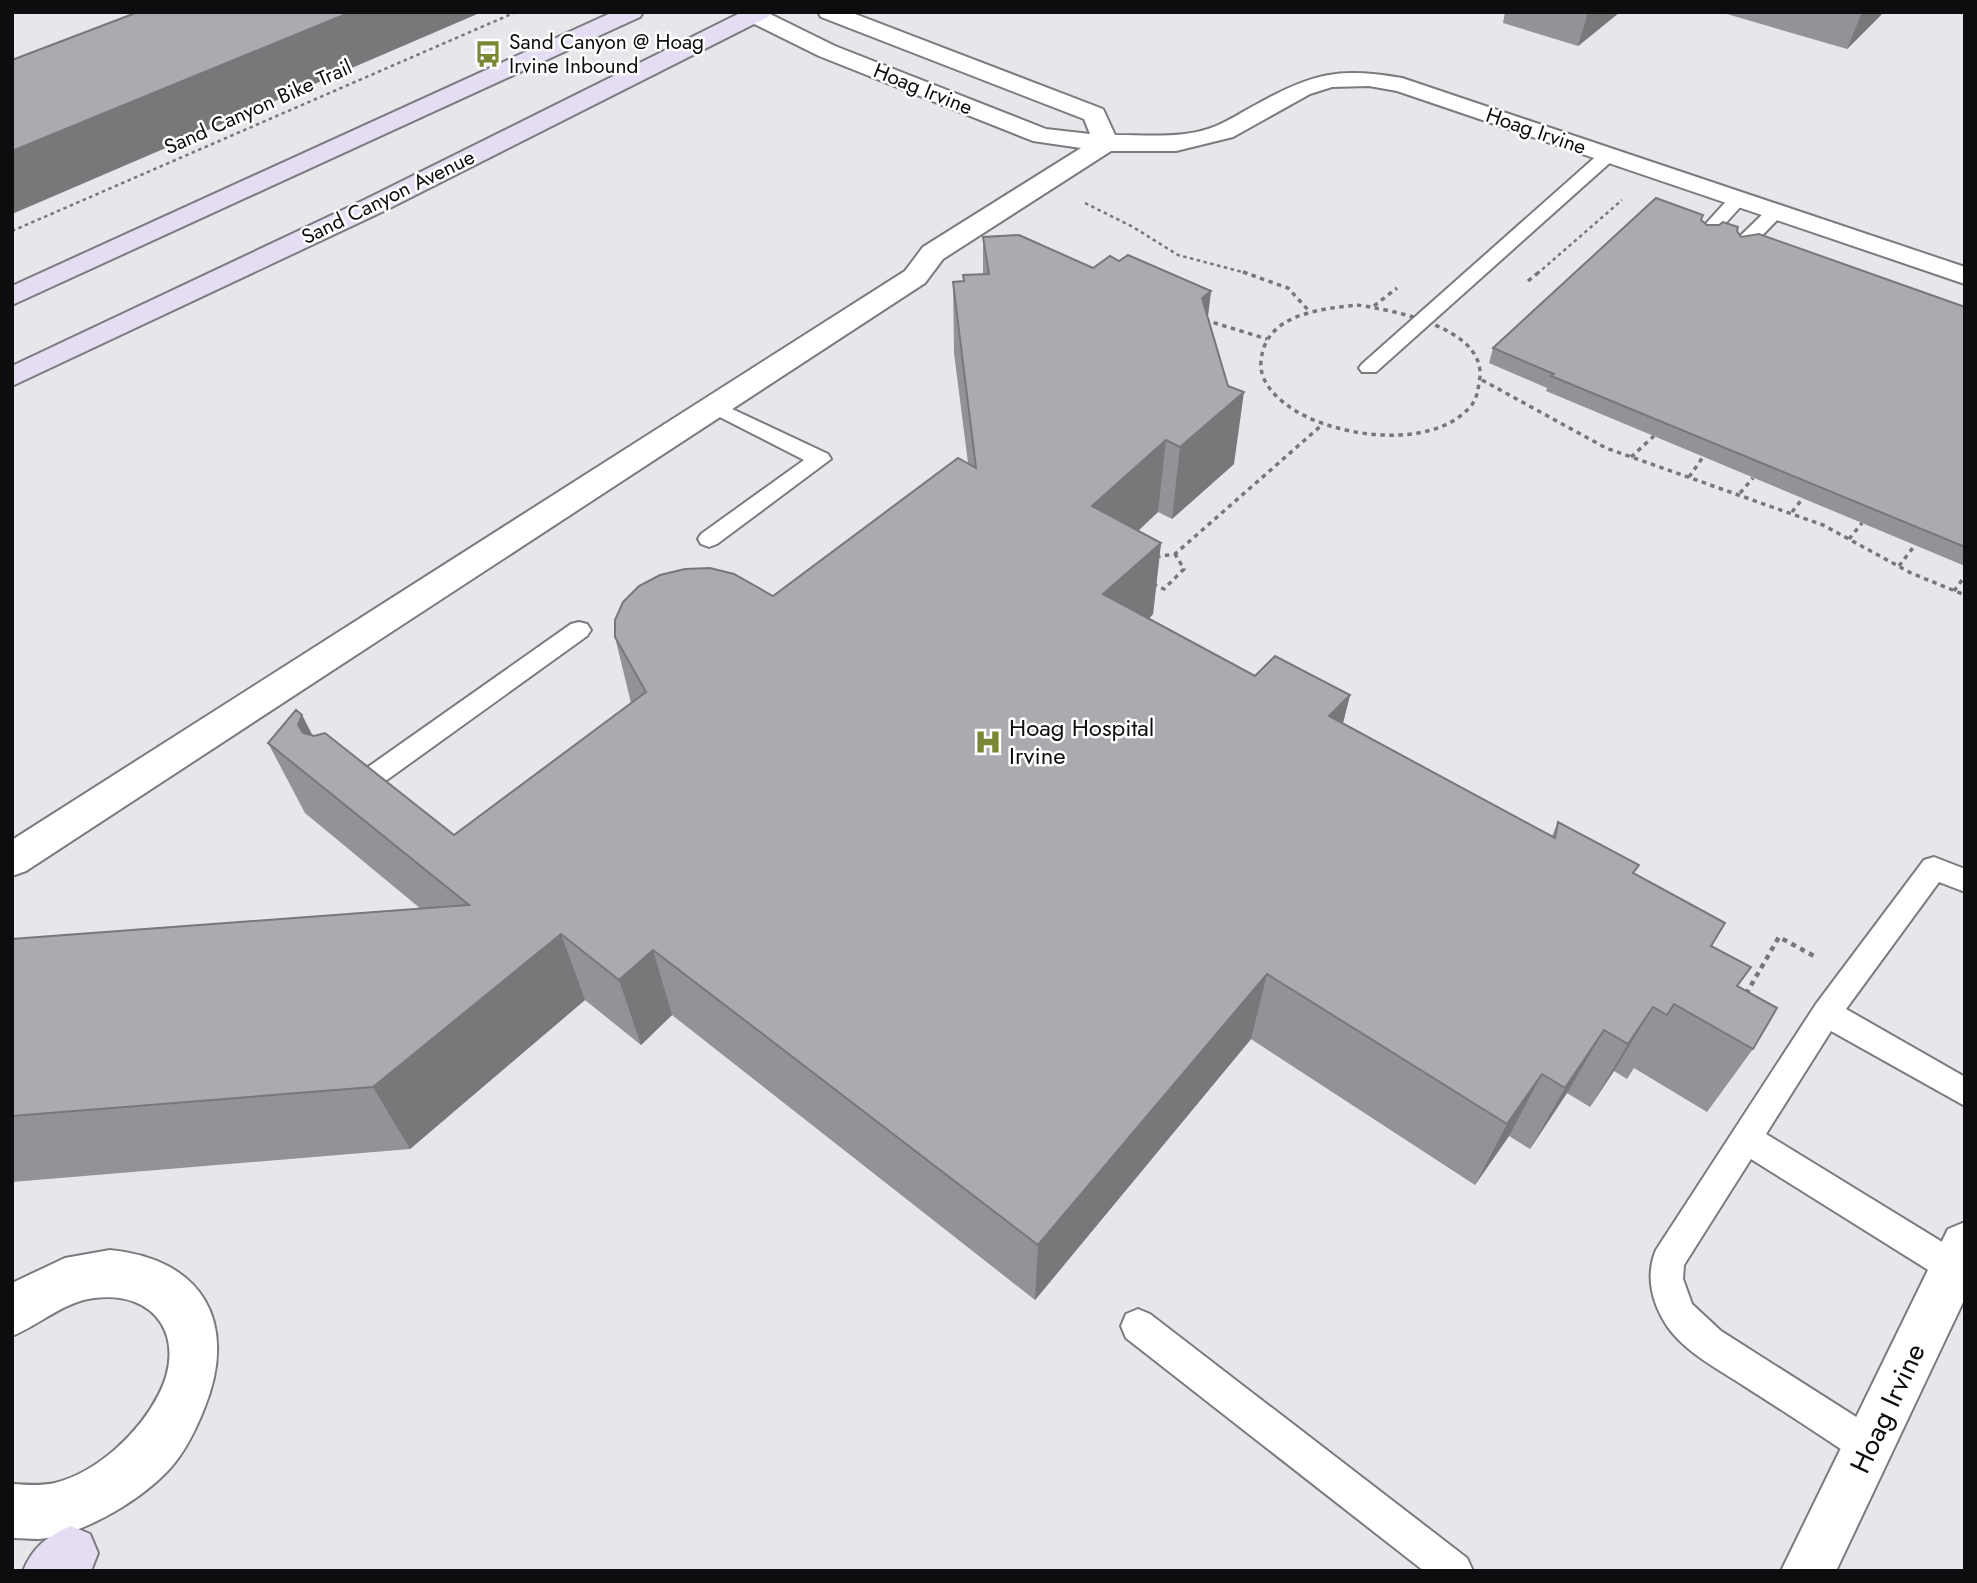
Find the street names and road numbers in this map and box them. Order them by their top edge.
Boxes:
street label: Sand Canyon Bike Trail [159,52,357,162]
street label: Hoag Irvine [869,56,977,123]
street label: Hoag Irvine [1482,100,1590,162]
street label: Sand Canyon Avenue [296,142,480,252]
street label: Hoag Irvine [1839,1336,1935,1480]

